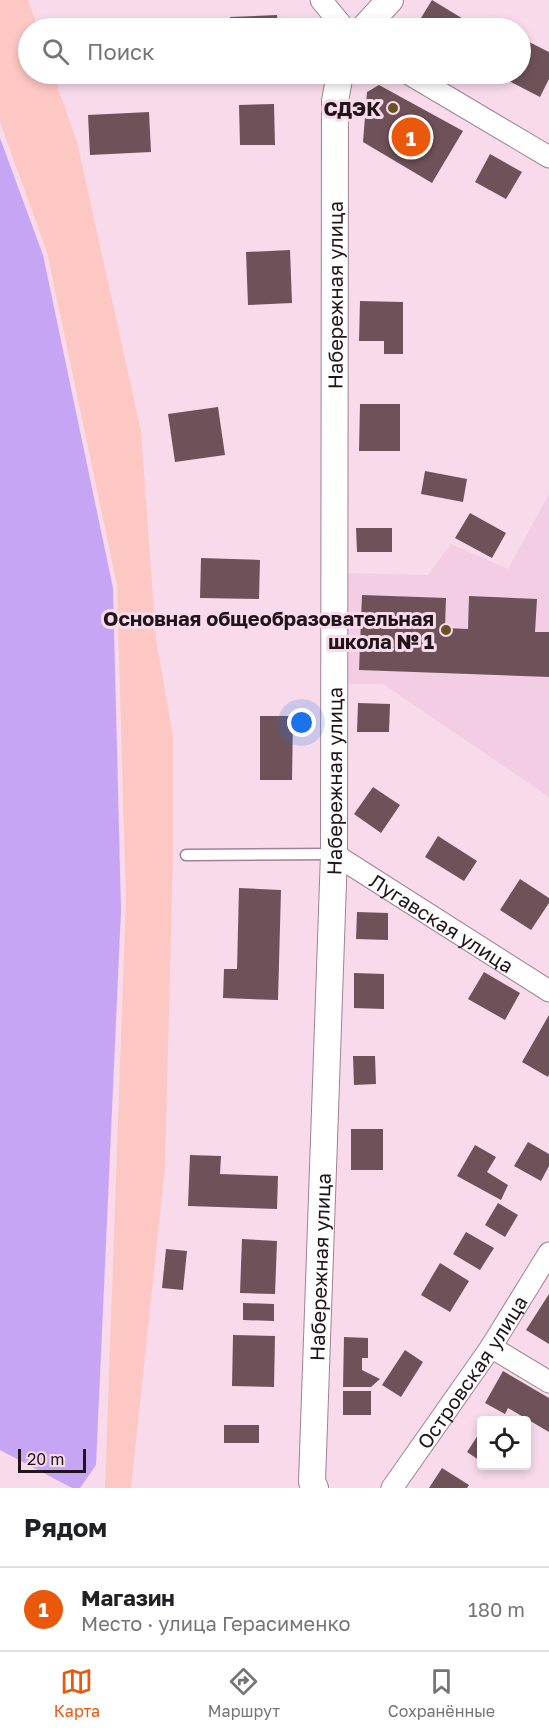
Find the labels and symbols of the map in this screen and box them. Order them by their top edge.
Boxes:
place label: СДЭК [324,96,381,120]
marker: СДЭК [386,101,400,115]
pin: 1 [392,114,430,160]
street label: Набережная улица [323,201,347,389]
place label: Основная общеобразовательная школа № 1 [103,606,434,653]
marker: Основная общеобразовательная школа № 1 [439,623,453,637]
street label: Набережная улица [321,687,346,876]
your location [287,708,316,737]
street label: Лугавская улица [366,868,518,977]
street label: Набережная улица [304,1172,335,1361]
street label: Островская улица [412,1291,532,1453]
scale bar [18,1446,86,1474]

